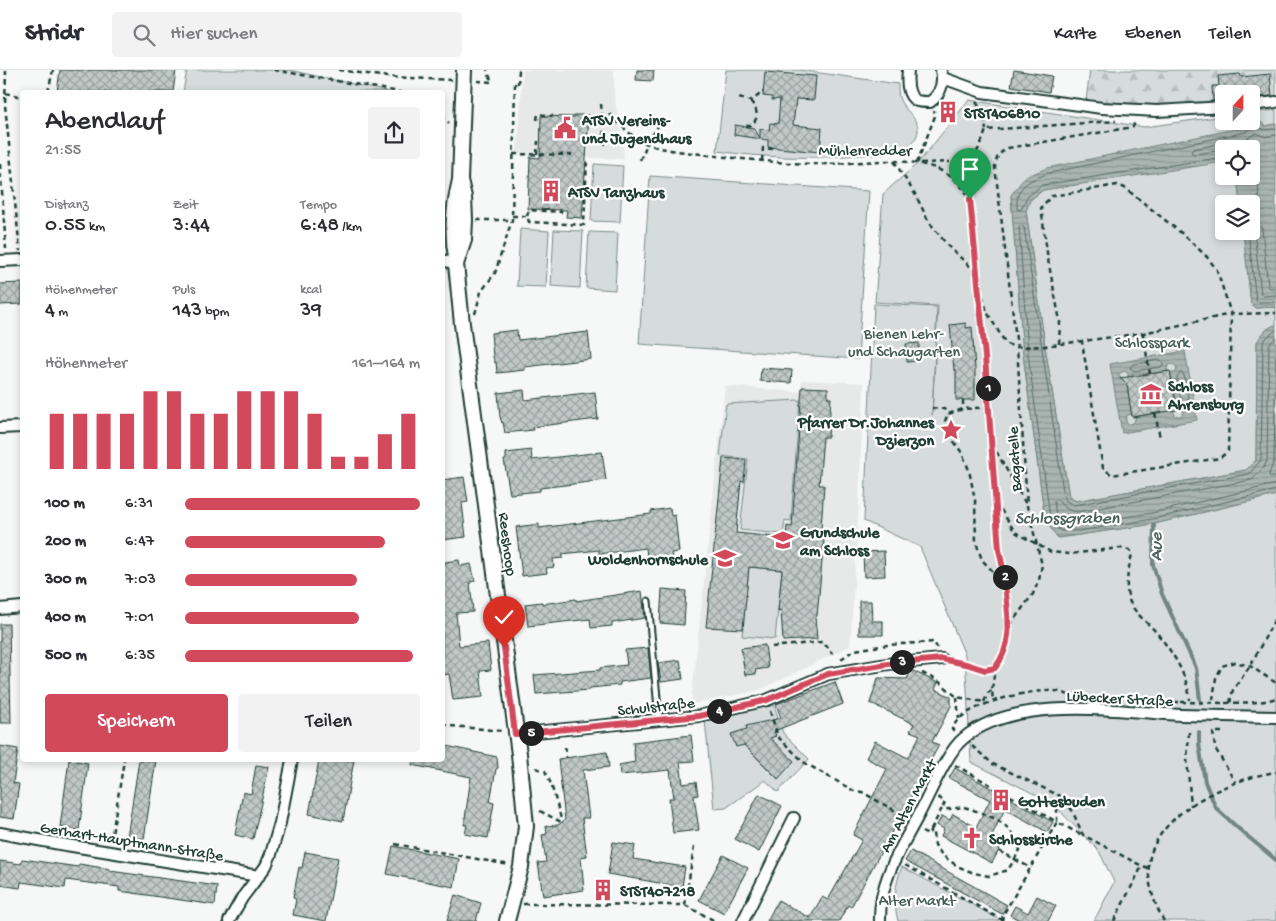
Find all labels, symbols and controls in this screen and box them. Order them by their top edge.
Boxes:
search box [112,12,462,57]
text: Stridr [25,20,82,49]
icon: search [130,21,158,49]
text: Hier suchen [170,23,258,46]
text: Karte [1054,24,1097,45]
text: Ebenen [1125,24,1181,45]
text: Teilen [1209,24,1251,45]
north arrow [1215,85,1260,130]
map controls [1215,85,1260,240]
building icon: STST406810 [935,99,961,125]
text: Abendlauf [45,106,164,139]
place label: STST406810 [964,106,1040,125]
button: share [368,107,420,159]
place label: ATSV Vereins- und Jugendhaus [581,113,693,150]
public building icon: ATSV Vereins- und Jugendhaus [552,115,578,141]
button: locate [1215,140,1260,185]
text: 21:55 [45,142,81,161]
street label: Mühlenredder [818,143,913,162]
pin [949,148,991,199]
icon: arrive [956,155,984,183]
building icon: ATSV Tanzhaus [538,178,564,204]
place label: ATSV Tanzhaus [567,185,665,204]
button: layers [1215,195,1260,240]
text: Distanz [45,197,89,214]
text: Zeit [173,197,198,214]
text: Tempo [300,197,337,214]
text: 0.55 [45,214,86,239]
text: 3:44 [173,214,210,239]
text: 6:48 [300,214,339,239]
text: km [86,219,105,236]
text: /km [339,219,362,236]
text: Höhenmeter [45,282,117,299]
text: Puls [173,282,195,299]
text: kcal [300,282,322,299]
text: 4 [45,299,55,324]
text: 143 [173,299,202,324]
text: 39 [300,299,322,324]
text: m [55,304,68,321]
text: bpm [202,304,230,321]
park label: Bienen Lehr- und Schaugarten [848,326,960,363]
park label: Schlosspark [1115,335,1191,354]
text: Höhenmeter [45,355,127,374]
text: 161–164 m [352,355,420,374]
pin: 1 [976,376,1000,400]
place label: Schloss Ahrensburg [1167,379,1244,416]
text: 1 [986,380,991,397]
museum icon: Schloss Ahrensburg [1138,381,1164,407]
place label: Pfarrer Dr.Johannes Dzierzon [797,414,935,452]
place icon: Pfarrer Dr.Johannes Dzierzon [938,417,964,443]
street label: Bagatelle [1005,425,1028,493]
text: 100 m [45,495,85,514]
text: 6:31 [125,495,153,514]
water label: Schlossgraben [1015,509,1120,530]
street label: Reeshoop [492,512,519,577]
place label: Grundschule am Schloss [799,525,880,562]
school or university icon: Grundschule am Schloss [770,527,796,553]
water label: Aue [1147,532,1168,561]
text: 200 m [45,533,86,552]
text: 6:47 [125,533,154,552]
school or university icon: Woldenhornschule [712,545,738,571]
place label: Woldenhornschule [587,552,709,571]
pin: 2 [992,564,1018,590]
text: 2 [1002,569,1009,586]
text: 300 m [45,571,87,590]
text: 7:03 [125,571,156,590]
pin [483,596,525,647]
icon: check [490,603,518,631]
text: 400 m [45,609,86,628]
text: 7:01 [125,609,154,628]
text: 500 m [45,647,87,666]
text: 6:35 [125,647,155,666]
pin: 3 [890,650,914,674]
text: 3 [899,654,906,671]
street label: Lübecker Straße [1066,688,1174,713]
button: Speichern [45,694,228,752]
button: Teilen [238,694,420,752]
street label: Schulstraße [617,695,697,722]
pin: 4 [706,698,732,724]
text: 4 [716,703,723,720]
pin: 5 [518,720,544,746]
text: 5 [528,725,535,742]
street label: Am Alten Markt [878,755,943,857]
building icon: Gottesbuden [988,787,1014,813]
place label: Gottesbuden [1018,794,1105,813]
street label: Gerhart-Hauptmann-Straße [38,820,225,867]
church icon: Schlosskirche [959,825,985,851]
place label: Schlosskirche [989,832,1073,851]
building icon: STST407218 [590,877,616,903]
place label: STST407218 [620,884,695,903]
park label: Alter Markt [879,893,957,912]

